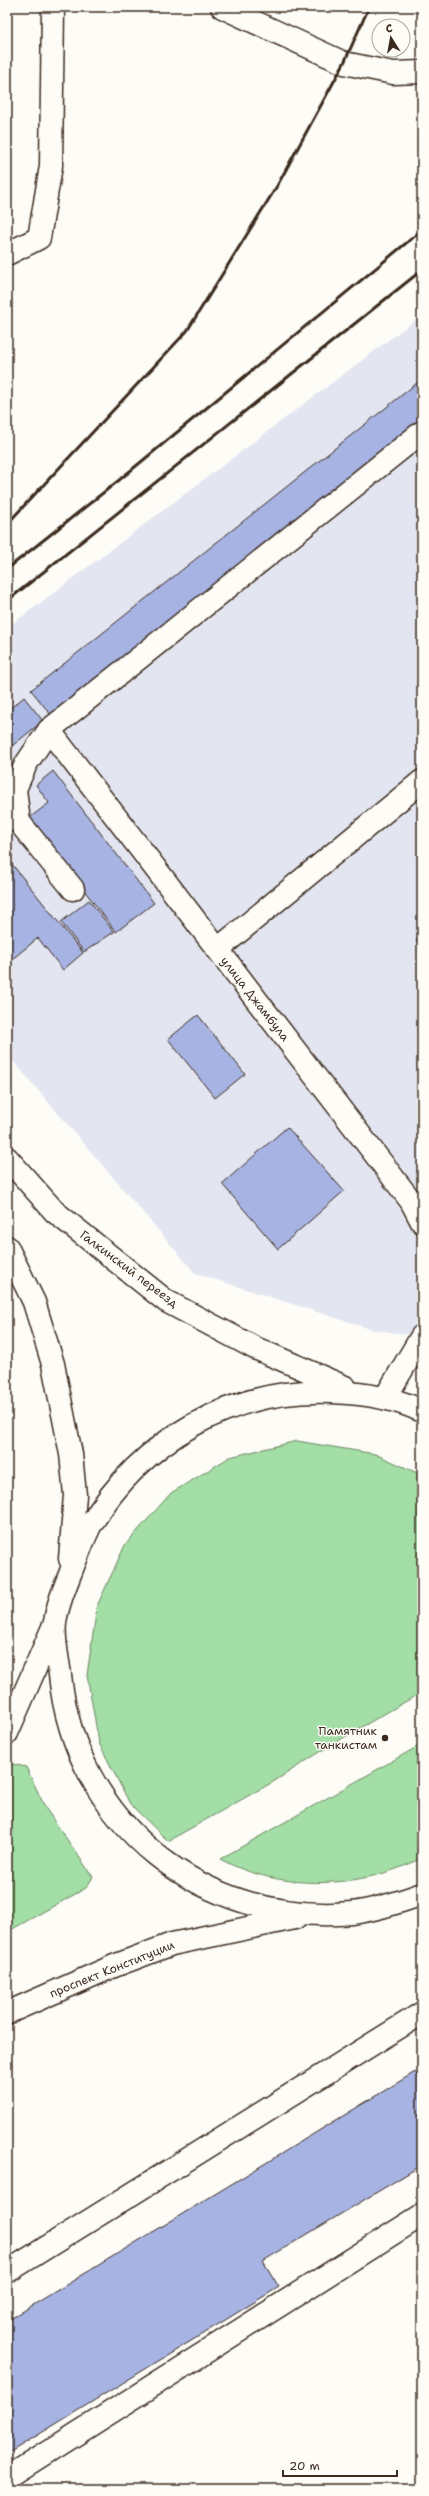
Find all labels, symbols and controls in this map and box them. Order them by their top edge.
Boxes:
north arrow [371,18,411,58]
text: С [384,21,394,37]
street label: улица Джамбула [217,953,293,1045]
street label: Галкинский переезд [77,1227,182,1311]
place label: Памятник танкистам [315,1723,378,1753]
marker: Памятник танкистам [380,1733,390,1743]
street label: проспект Конституции [47,1937,177,2001]
scale bar [283,2452,397,2478]
text: 20 m [289,2458,320,2474]

